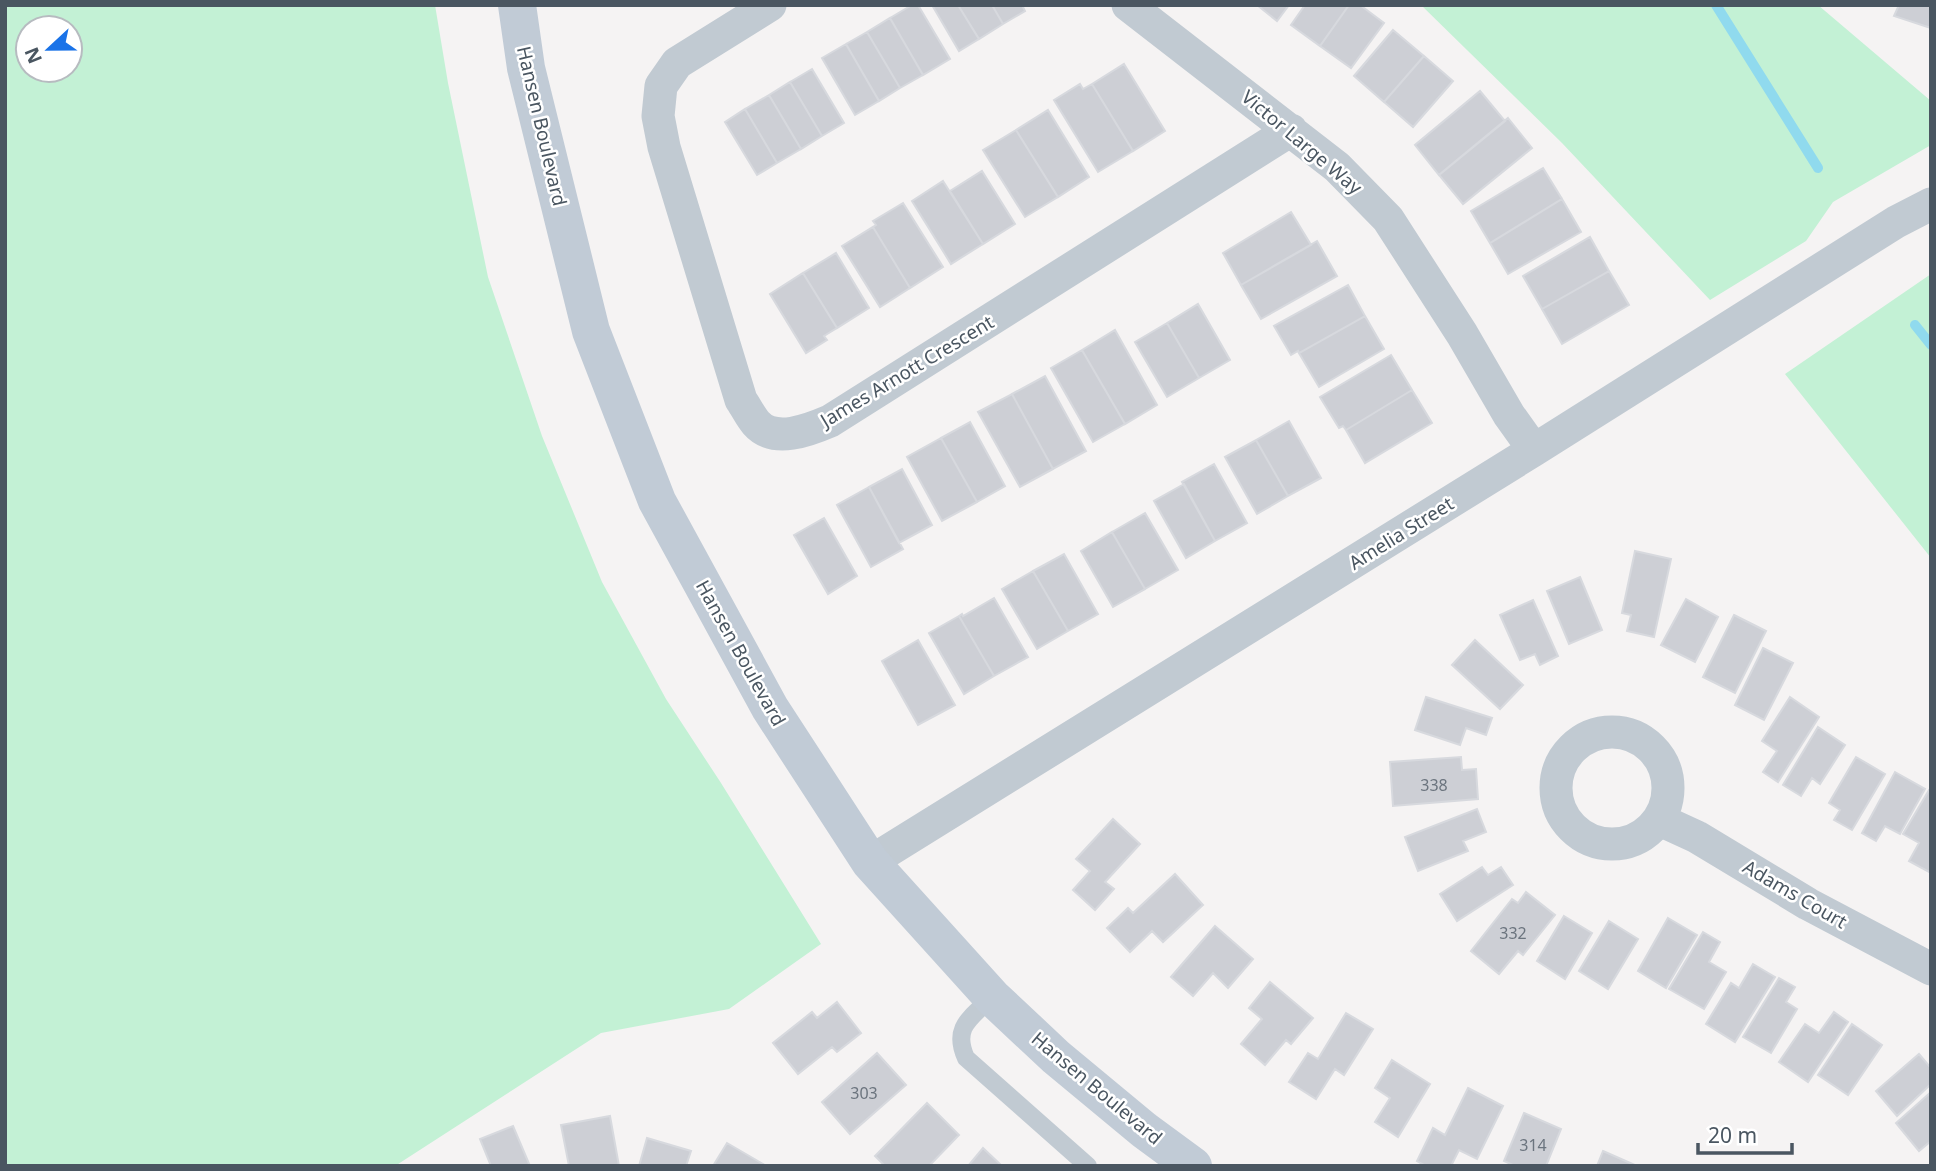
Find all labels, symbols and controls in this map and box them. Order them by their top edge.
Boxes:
north arrow [14,14,84,84]
text: N [18,43,48,67]
street label: Hansen Boulevard [511,44,573,208]
street label: Victor Large Way [1236,84,1368,200]
street label: James Arnott Crescent [814,309,999,434]
street label: Amelia Street [1344,490,1458,576]
street label: Hansen Boulevard [690,575,792,731]
house number: 338 [1420,774,1448,796]
street label: Adams Court [1738,854,1852,934]
house number: 332 [1499,922,1527,944]
street label: Hansen Boulevard [1026,1026,1168,1150]
house number: 303 [850,1082,878,1104]
scale bar [1698,1112,1792,1156]
text: 20 m [1708,1121,1757,1149]
house number: 314 [1519,1134,1547,1156]

